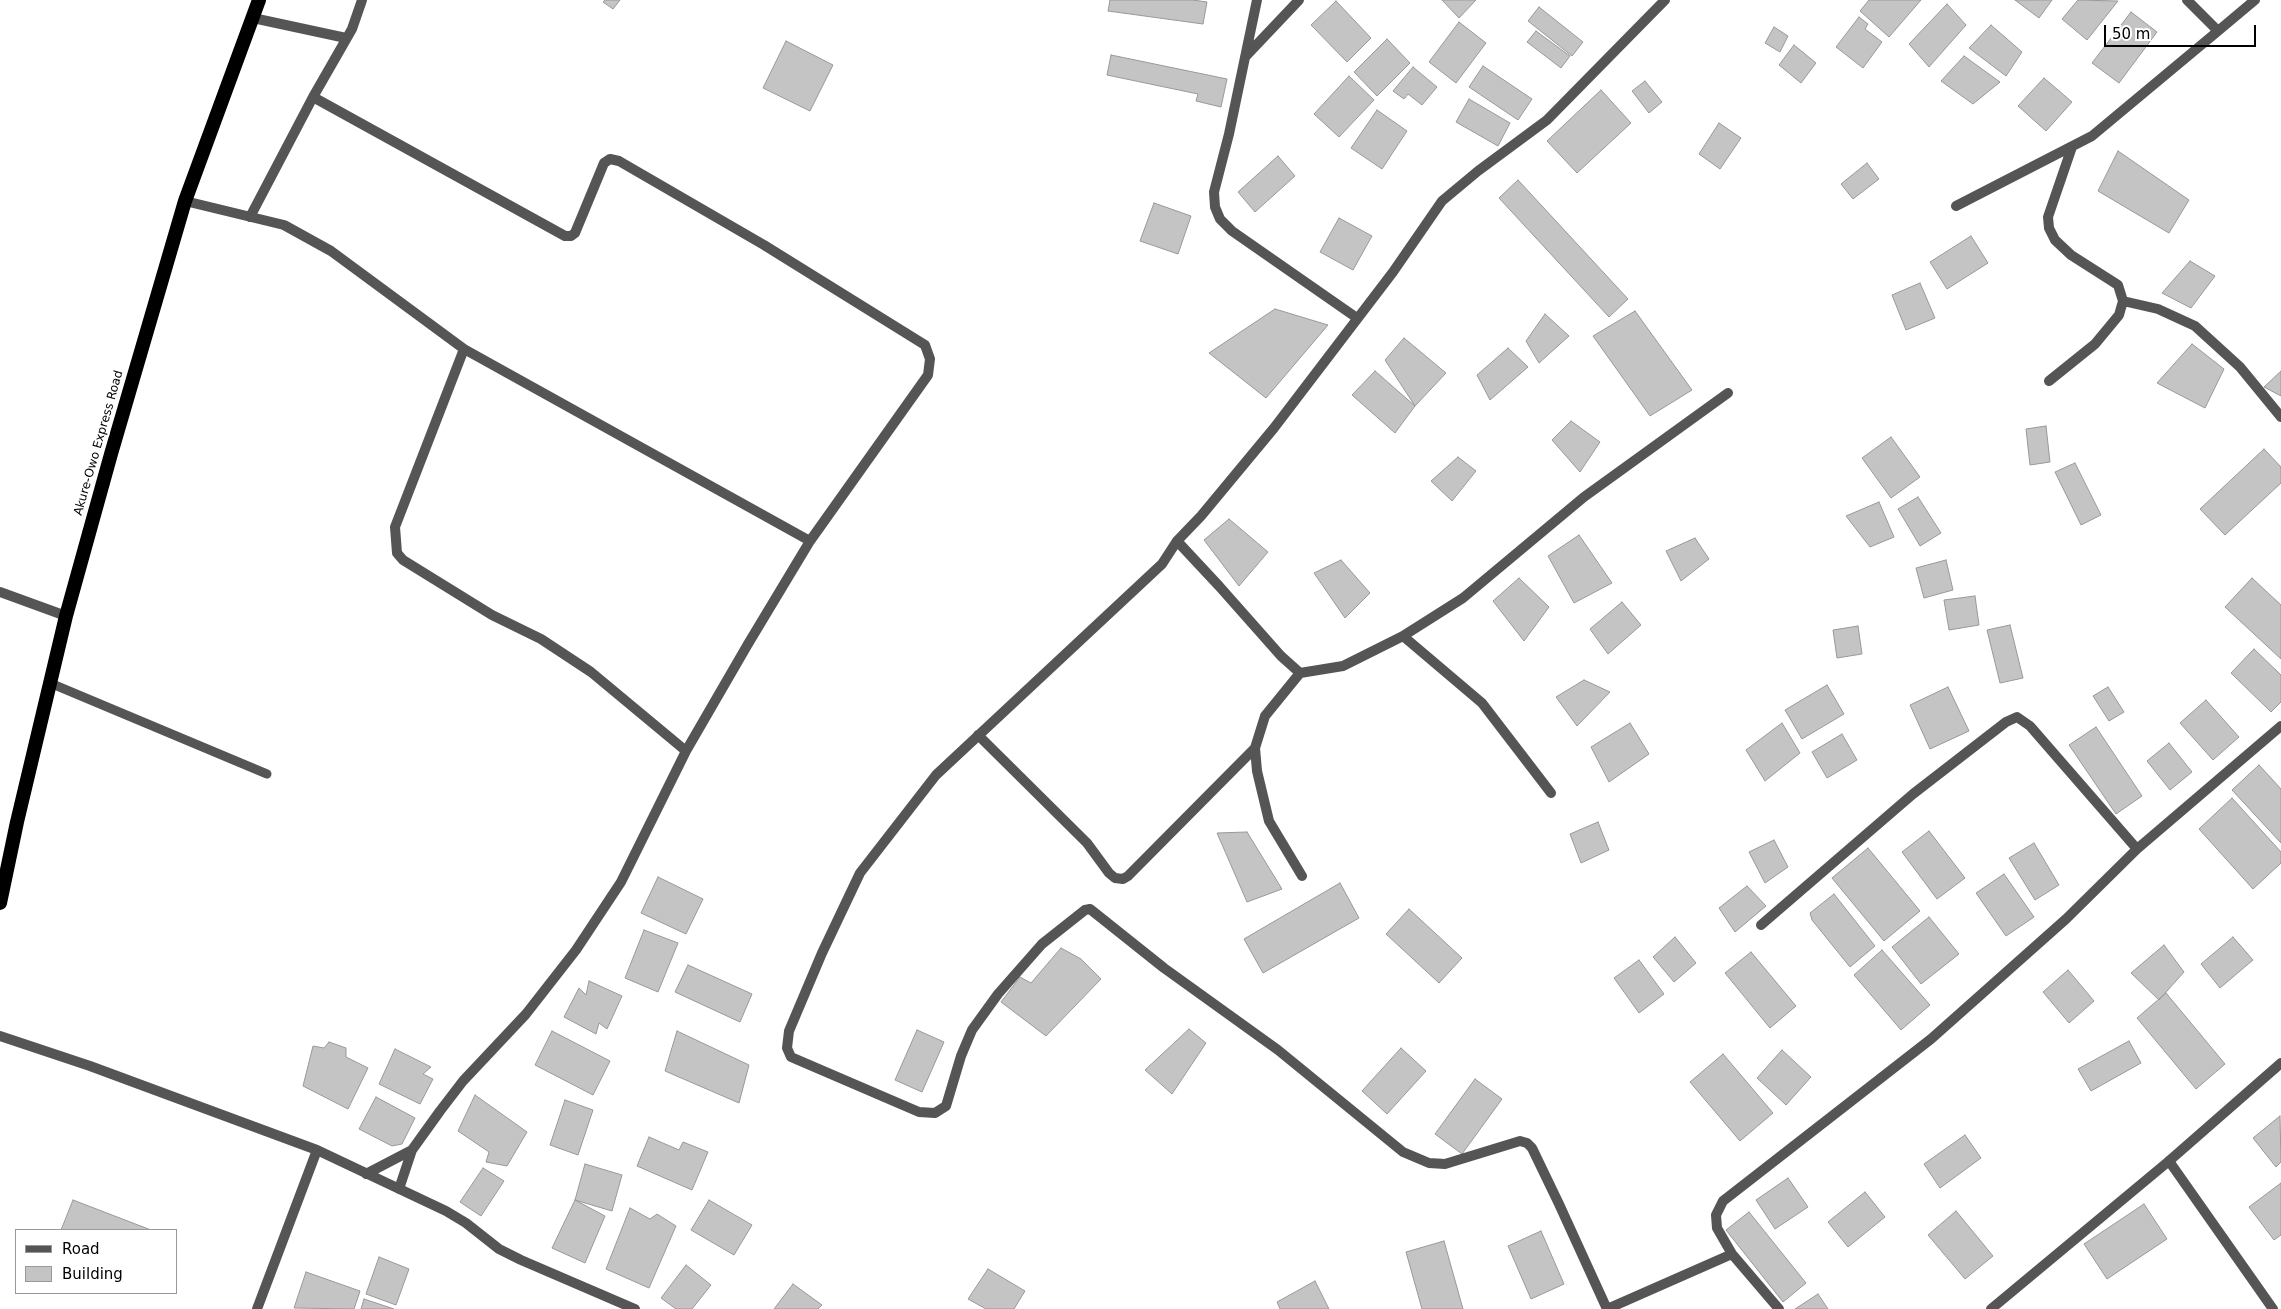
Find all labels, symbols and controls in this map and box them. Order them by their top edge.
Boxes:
scale bar [2106,15,2258,47]
text: 50 m [2112,25,2150,43]
street label: Akure-Owo Express Road [71,369,127,517]
legend [15,1229,178,1294]
text: Road [62,1240,100,1258]
text: Building [62,1265,123,1283]

